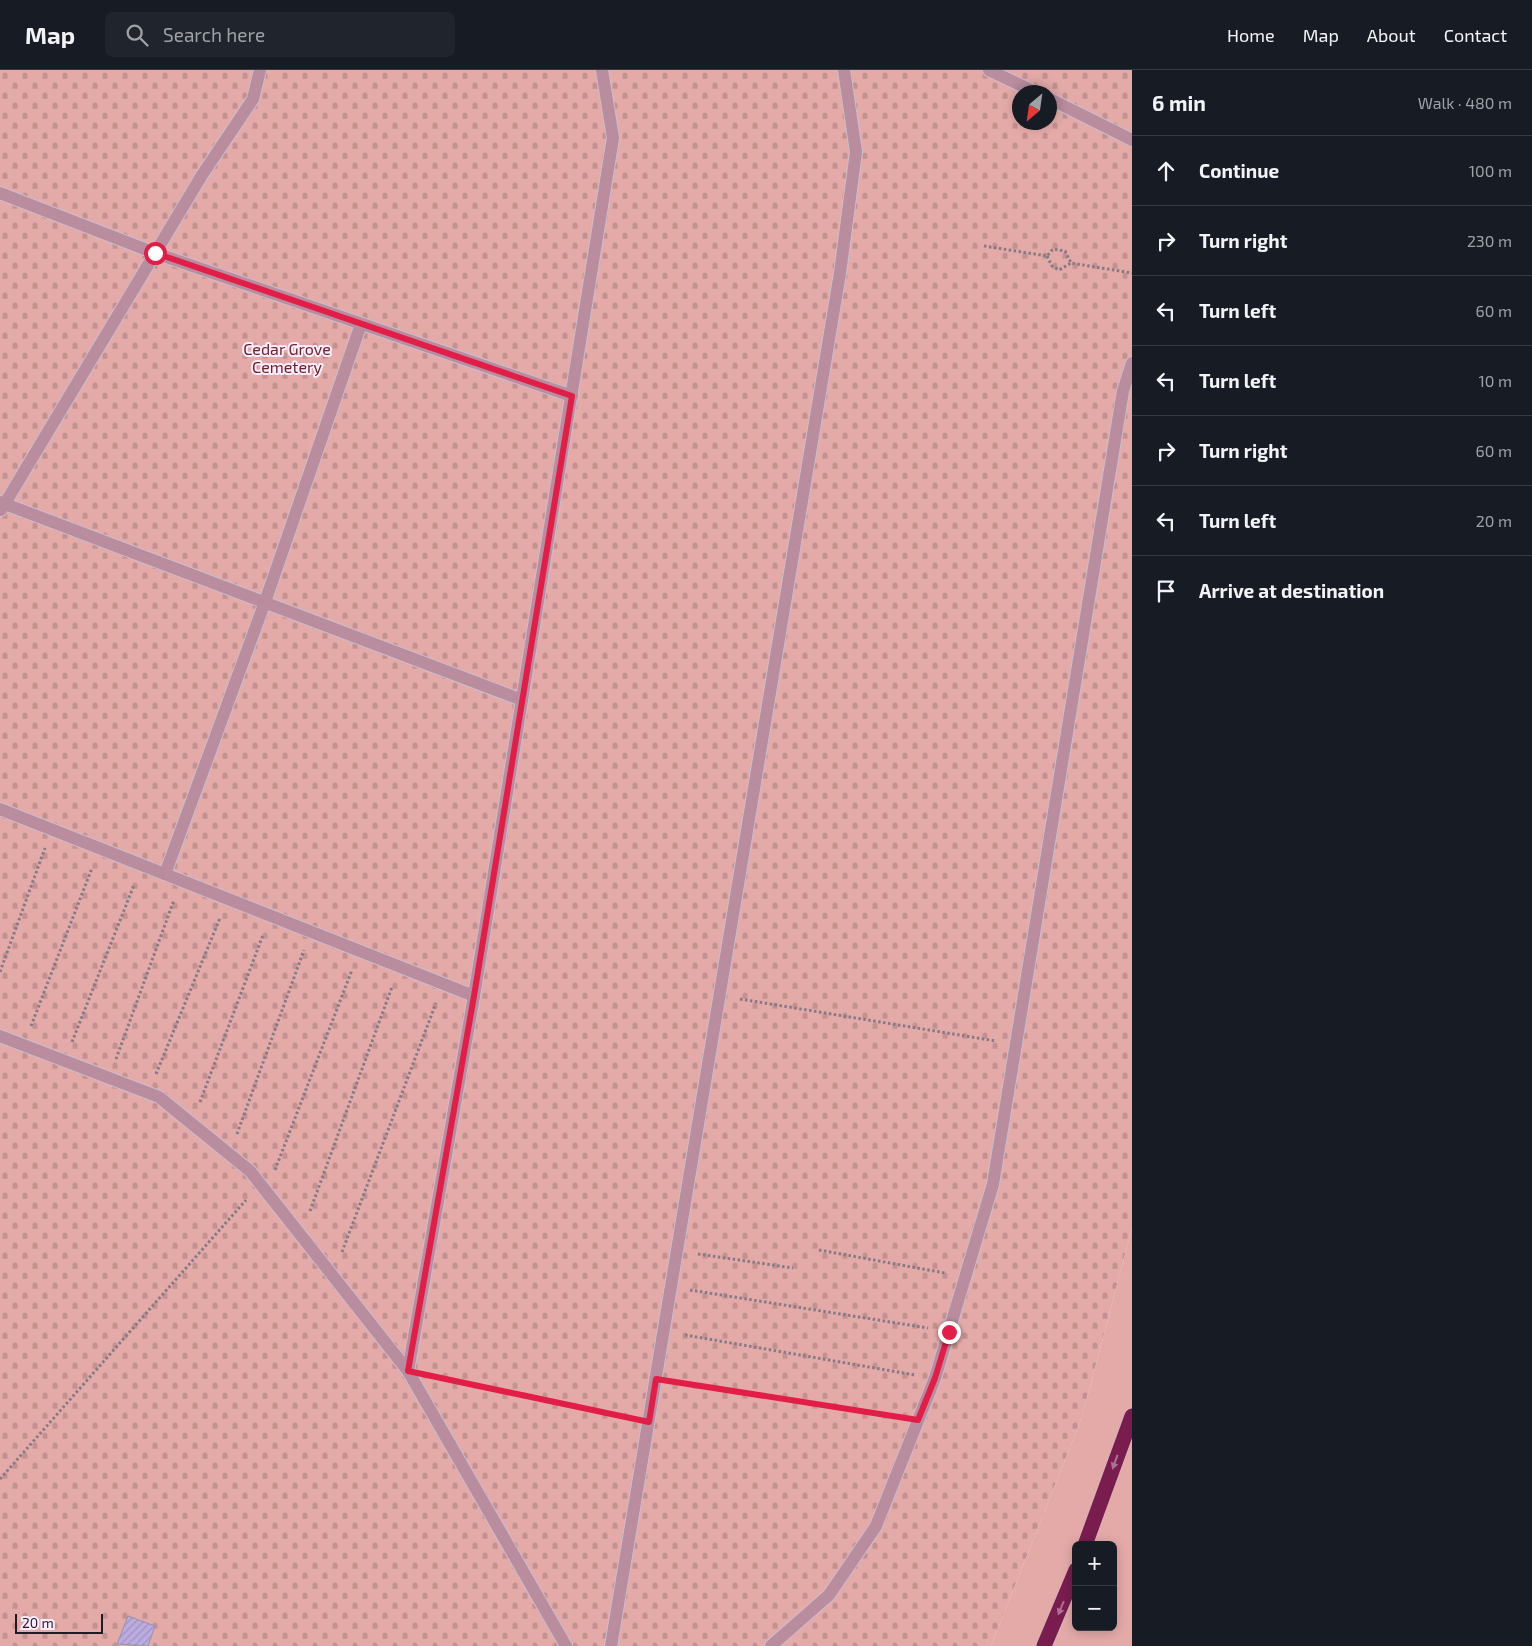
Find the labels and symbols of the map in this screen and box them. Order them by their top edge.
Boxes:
north arrow [1012,85,1057,130]
route start [144,242,167,265]
park label: Cedar Grove Cemetery [243,339,331,376]
route end [938,1321,961,1344]
one-way arrow [1111,1454,1118,1469]
one-way arrow [1057,1601,1064,1616]
scale bar [15,1611,102,1634]

